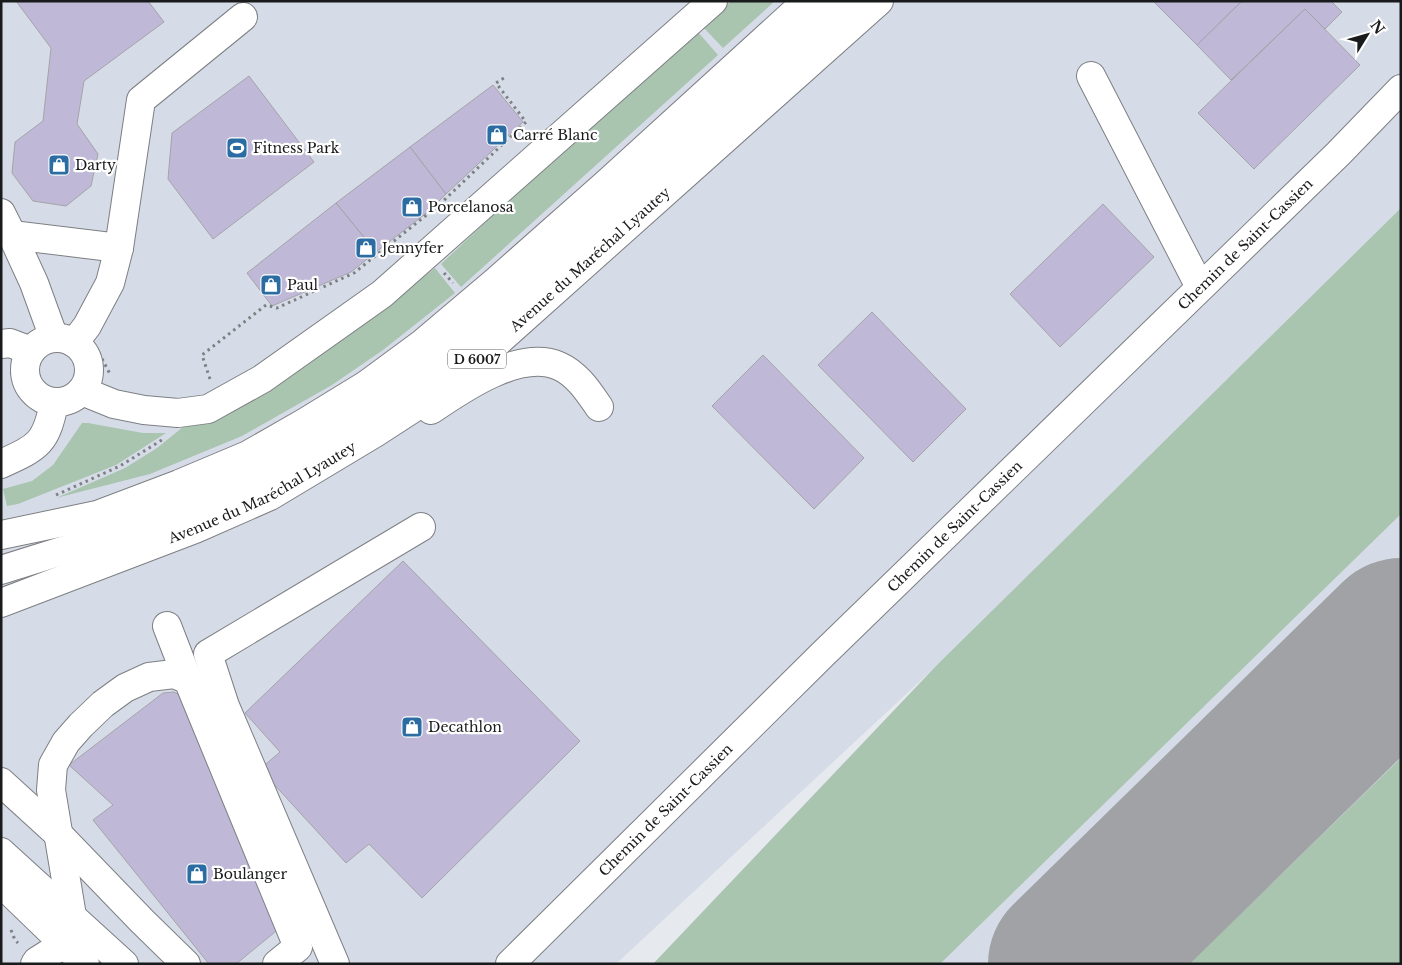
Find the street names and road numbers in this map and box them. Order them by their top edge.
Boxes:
street label: Chemin de Saint-Cassien [1174,174,1317,314]
street label: Avenue du Maréchal Lyautey [506,183,674,336]
road number: D 6007 [448,349,506,368]
street label: Avenue du Maréchal Lyautey [165,437,359,548]
street label: Chemin de Saint-Cassien [883,456,1026,596]
street label: Chemin de Saint-Cassien [595,740,737,880]

